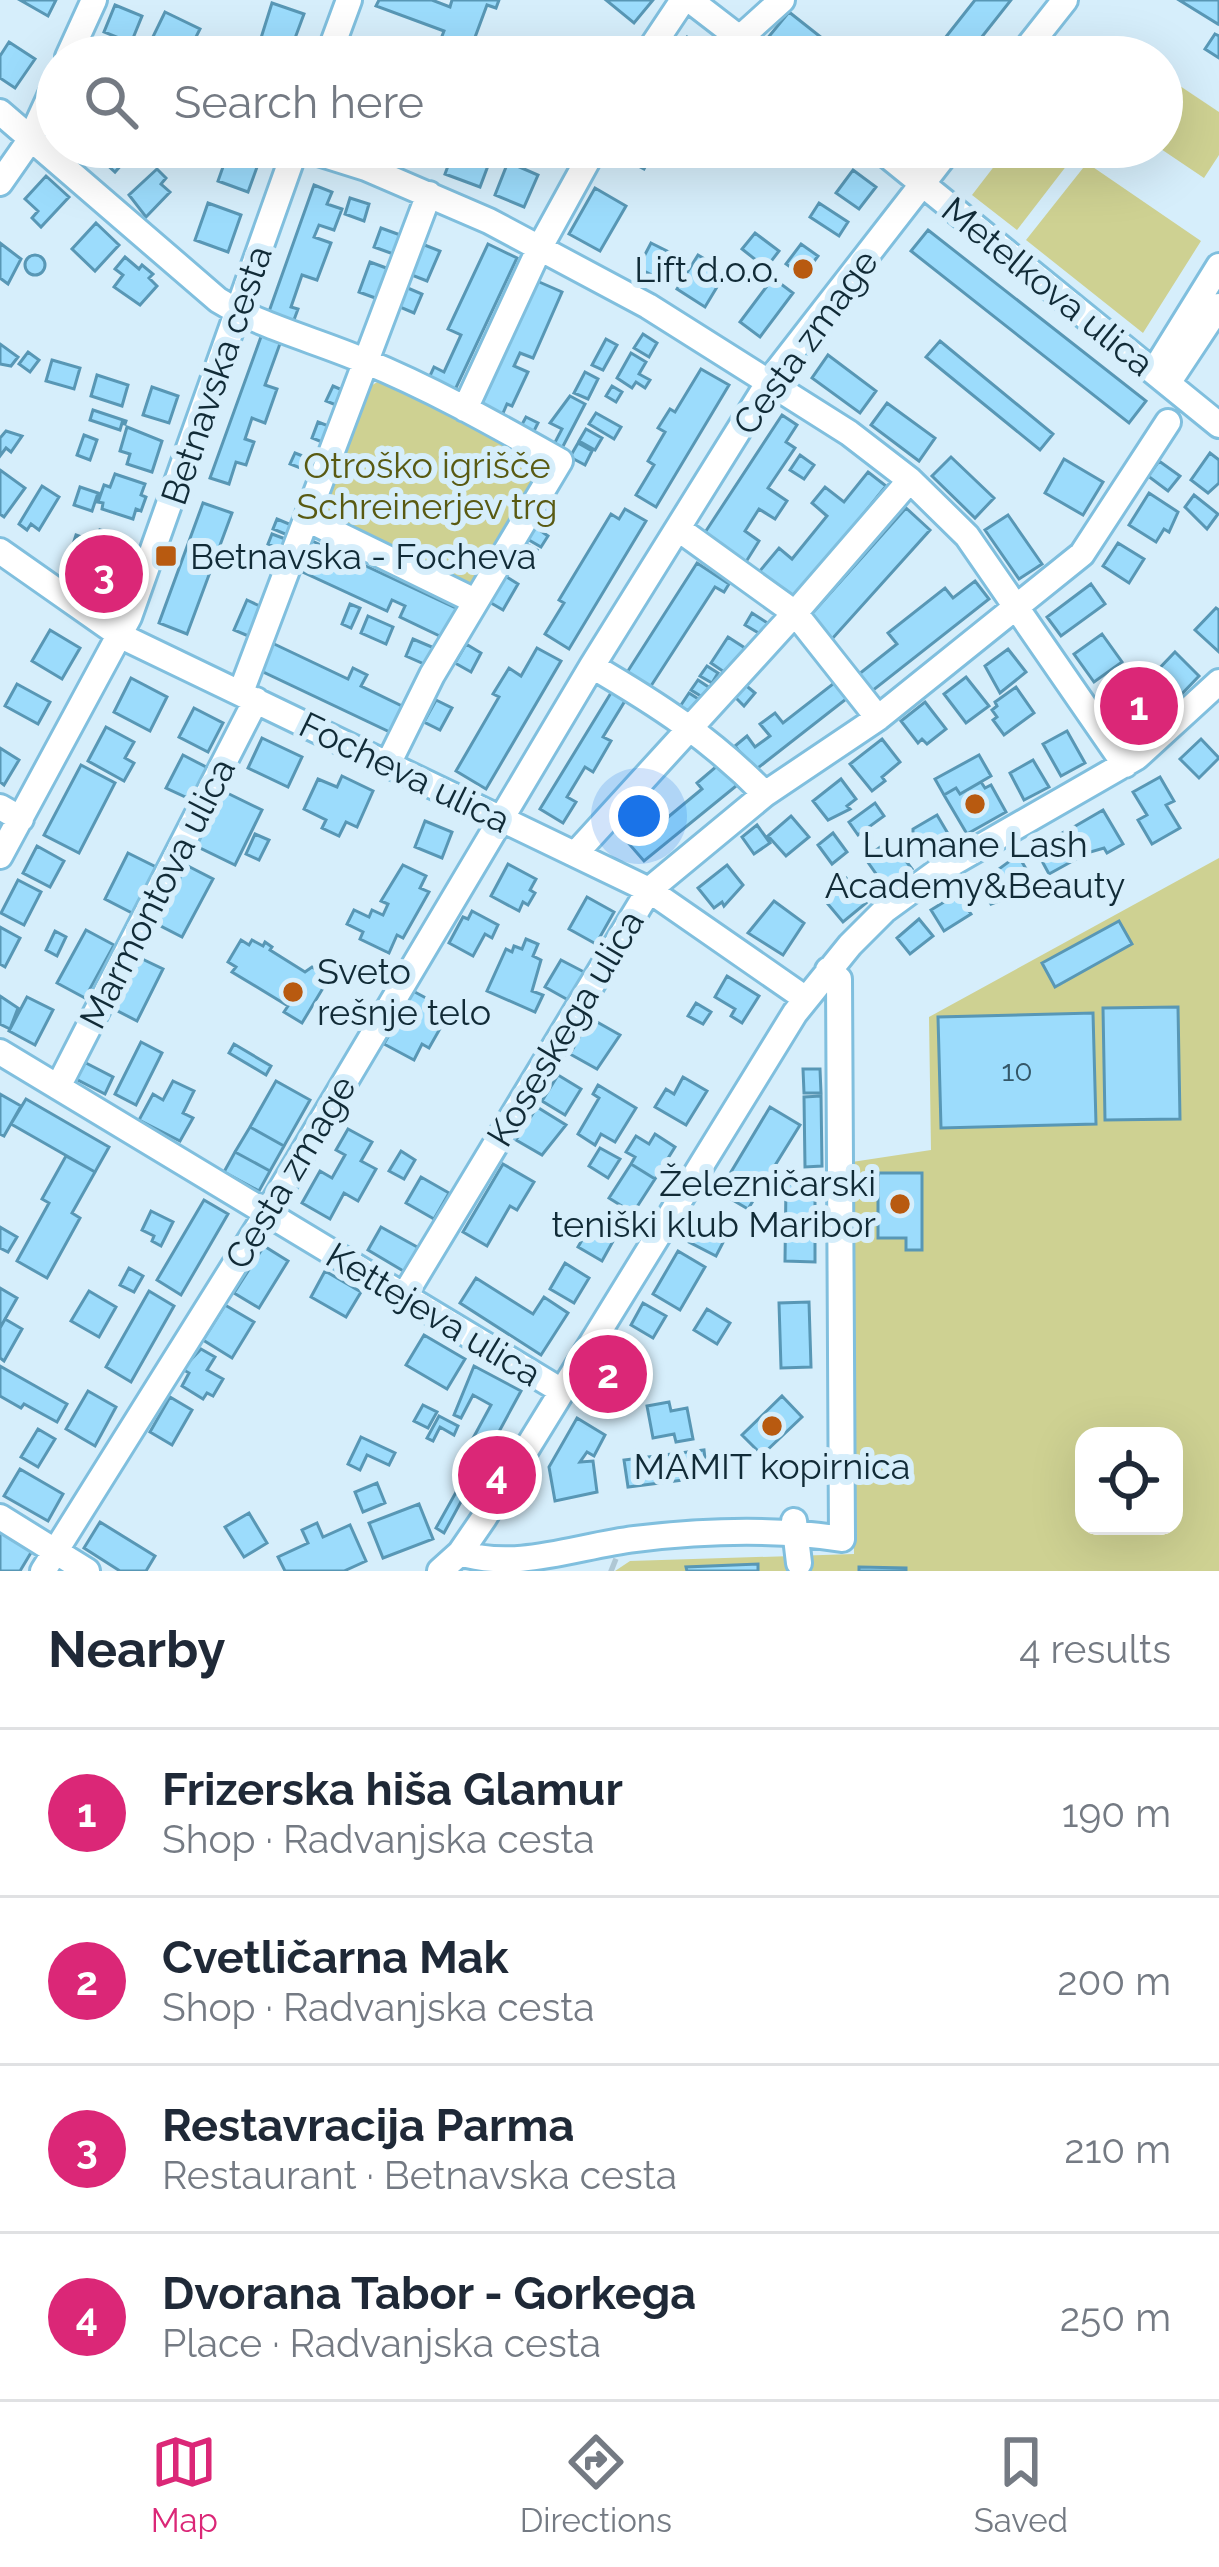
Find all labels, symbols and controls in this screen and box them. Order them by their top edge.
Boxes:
search box [36,36,1183,168]
icon: search [78,69,144,135]
text: Search here [174,76,424,129]
street label: Metelkova ulica [934,188,1162,384]
street label: Betnavska cesta [152,240,280,510]
street label: Cesta zmage [724,242,886,442]
place label: Lift d.o.o. [634,248,779,290]
marker: Lift d.o.o. [790,256,816,282]
park label: Otroško igrišče Schreinerjev trg [297,444,557,527]
pin: 3 [65,529,143,619]
place label: Betnavska - Focheva [190,535,536,577]
marker: Betnavska - Focheva [153,543,179,569]
pin: 1 [1100,661,1178,751]
street label: Focheva ulica [293,703,517,841]
street label: Marmontova ulica [71,751,243,1035]
your location [609,786,669,846]
marker: Lumane Lash Academy&Beauty [962,791,988,817]
place label: Lumane Lash Academy&Beauty [825,823,1125,906]
street label: Koseskega ulica [478,902,652,1154]
place label: Sveto rešnje telo [317,950,491,1033]
marker: Sveto rešnje telo [280,979,306,1005]
house number: 10 [1001,1053,1033,1088]
street label: Cesta zmage [216,1068,364,1276]
place label: Železničarski teniški klub Maribor [551,1162,876,1245]
marker: Železničarski teniški klub Maribor [887,1191,913,1217]
street label: Kettejeva ulica [319,1234,549,1394]
pin: 2 [569,1329,647,1419]
marker: MAMIT kopirnica [759,1413,785,1439]
map controls [1075,1427,1183,1535]
button: locate [1075,1427,1183,1535]
pin: 4 [458,1430,536,1520]
place label: MAMIT kopirnica [634,1445,910,1487]
text: Nearby [48,1619,225,1679]
text: 4 results [1019,1626,1171,1672]
text: Frizerska hiša Glamur [162,1763,623,1816]
text: 1 [77,1790,97,1836]
text: 190 m [1062,1790,1171,1836]
text: Shop · Radvanjska cesta [162,1816,595,1862]
text: Cvetličarna Mak [162,1931,509,1984]
text: 2 [76,1958,98,2004]
text: 200 m [1057,1958,1171,2004]
text: Shop · Radvanjska cesta [162,1984,595,2030]
text: Restavracija Parma [162,2099,574,2152]
text: 3 [76,2126,98,2172]
text: 210 m [1064,2126,1171,2172]
text: Restaurant · Betnavska cesta [162,2152,677,2198]
text: Dvorana Tabor - Gorkega [162,2267,696,2320]
text: 4 [76,2294,98,2340]
text: 250 m [1060,2294,1171,2340]
text: Place · Radvanjska cesta [162,2320,601,2366]
tab: Map [151,2429,218,2540]
tab: Directions [520,2429,672,2540]
tab: Saved [974,2429,1068,2540]

